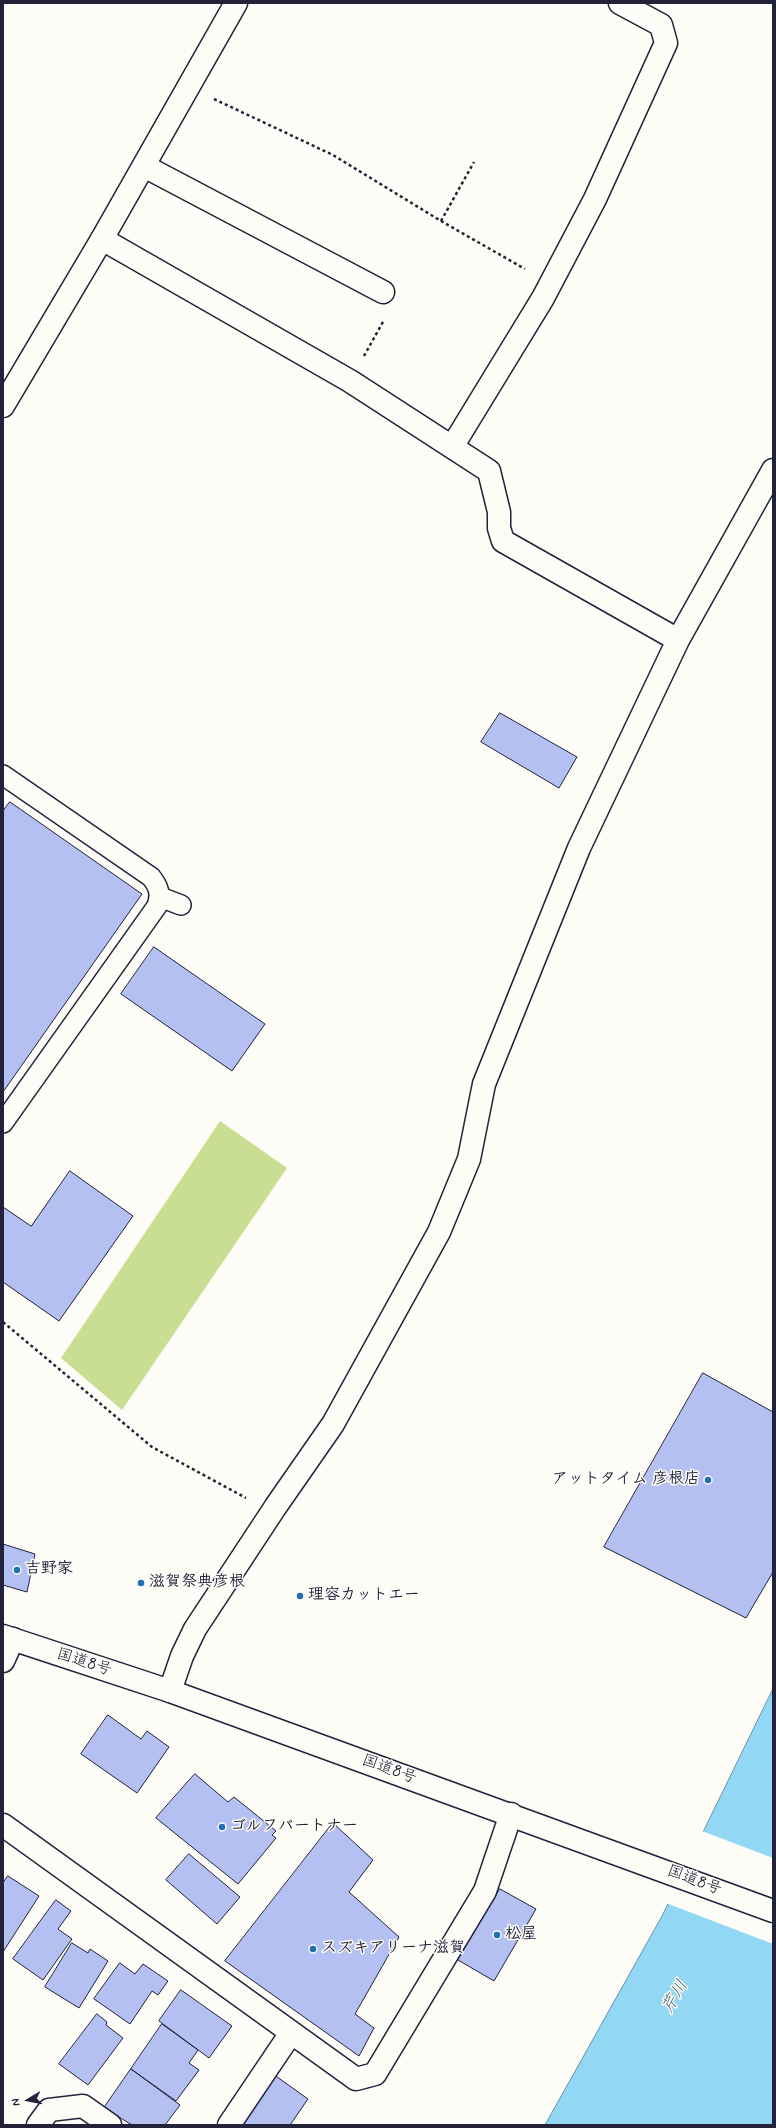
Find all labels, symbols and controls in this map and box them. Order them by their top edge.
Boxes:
place label: アットタイム 彦根店 [552,1470,700,1490]
marker: アットタイム 彦根店 [703,1475,713,1485]
place label: 吉野家 [25,1560,73,1580]
marker: 吉野家 [12,1565,22,1575]
place label: 滋賀祭典彦根 [149,1573,245,1593]
marker: 滋賀祭典彦根 [136,1578,146,1588]
place label: 理容カットエー [308,1586,420,1606]
marker: 理容カットエー [295,1591,305,1601]
street label: 国道8号 [54,1645,114,1681]
street label: 国道8号 [359,1751,419,1789]
place label: ゴルフパートナー [230,1817,358,1837]
marker: ゴルフパートナー [217,1822,227,1832]
street label: 国道8号 [664,1862,724,1900]
place label: 松屋 [505,1925,537,1945]
marker: 松屋 [492,1930,502,1940]
place label: スズキアリーナ滋賀 [321,1939,465,1959]
marker: スズキアリーナ滋賀 [308,1944,318,1954]
water label: 芹川 [659,1977,693,2017]
north arrow [8,2080,48,2120]
text: N [9,2097,24,2107]

